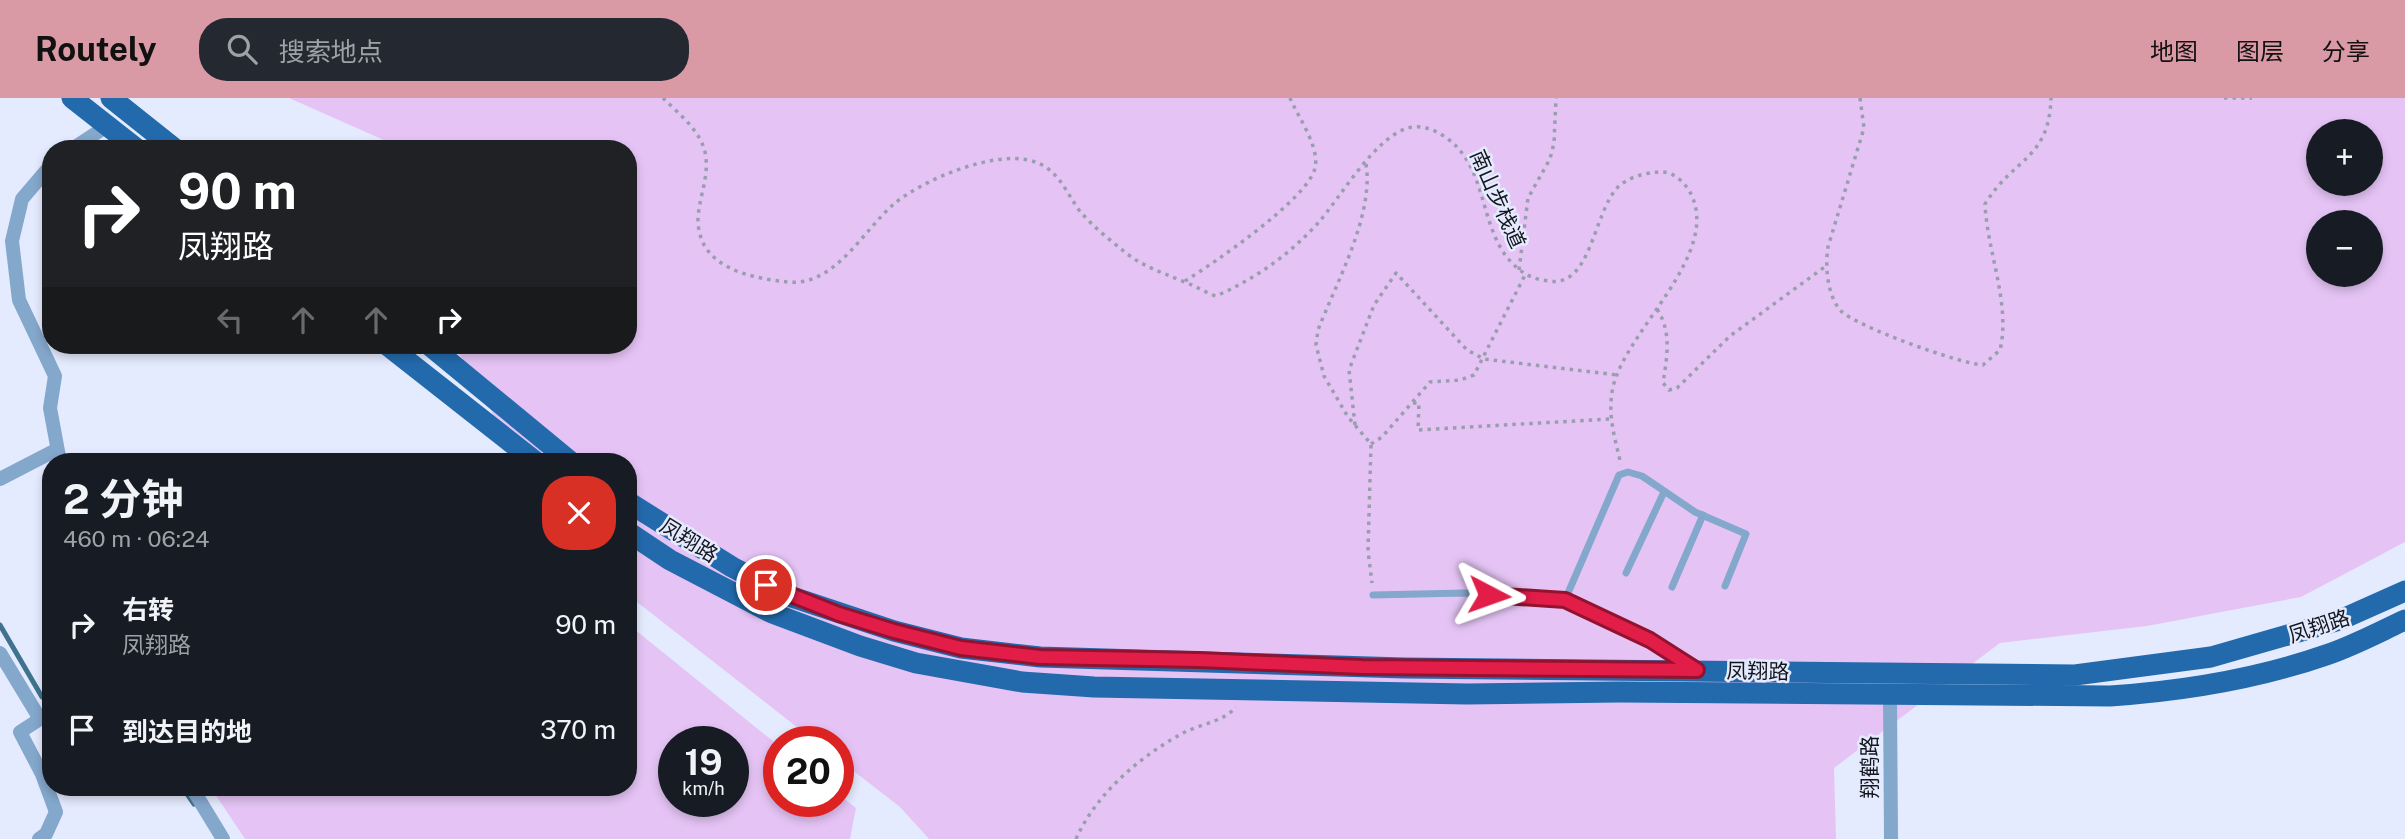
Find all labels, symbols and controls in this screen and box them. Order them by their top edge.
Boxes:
search box [199,18,689,81]
text: Routely [35,30,157,68]
icon: search [223,30,261,68]
text: 搜索地点 [279,36,383,67]
text: 地图 [2150,37,2198,65]
text: 图层 [2236,37,2284,65]
text: 分享 [2322,37,2370,65]
map controls [2306,119,2383,287]
button: + [2306,119,2383,196]
street label: 南山步栈道 [1465,146,1531,252]
text: 90 m [178,162,297,220]
icon: right [63,168,154,259]
button: − [2306,210,2383,287]
text: 凤翔路 [178,228,274,265]
icon: left [211,301,249,339]
icon: ahead [284,301,322,339]
icon: ahead [357,301,395,339]
icon: right [430,301,468,339]
text: 2 分钟 [63,474,183,523]
button: close [542,476,616,550]
street label: 凤翔路 [656,513,722,567]
text: 460 m · 06:24 [63,525,210,552]
pin [736,555,796,615]
position arrow [1452,558,1526,632]
icon: arrive [747,566,785,604]
text: 右转 [122,594,174,625]
street label: 凤翔路 [2285,604,2353,648]
icon: right [63,606,101,644]
text: 90 m [555,609,616,640]
text: 凤翔路 [122,631,191,658]
street label: 凤翔路 [1726,658,1790,684]
icon: arrive [63,711,101,749]
text: 370 m [540,714,616,745]
text: 到达目的地 [122,716,252,747]
speed limit sign: 20 [763,726,854,817]
street label: 翔鹤路 [1857,736,1882,799]
text: 19 [684,742,723,783]
text: km/h [682,778,725,799]

